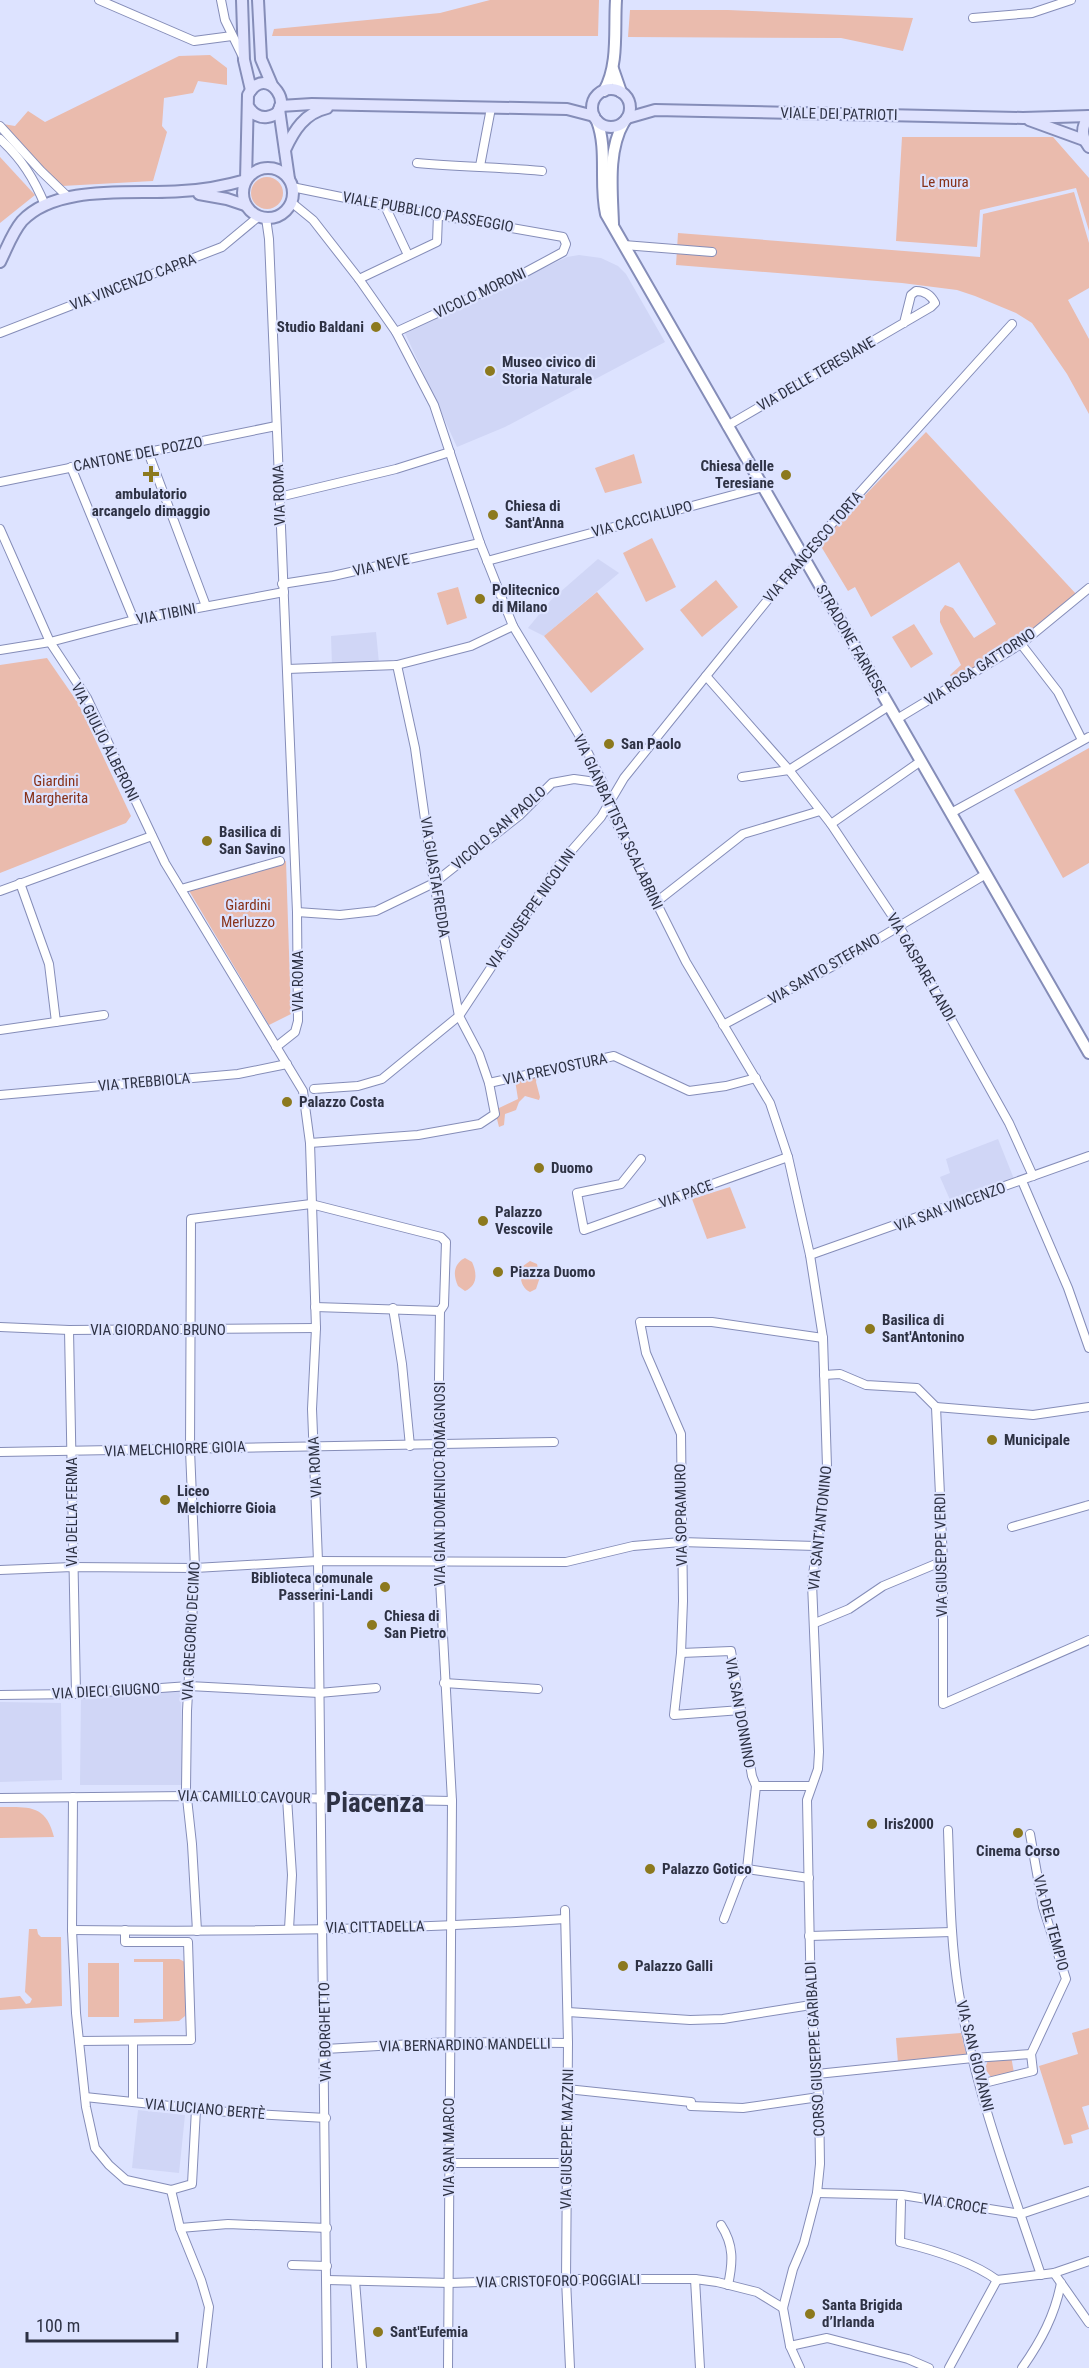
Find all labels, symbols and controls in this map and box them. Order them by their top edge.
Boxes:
street label: VIALE DEI PATRIOTI [780,104,898,124]
park label: Le mura [921,173,969,191]
street label: VIALE PUBBLICO PASSEGGIO [341,188,515,236]
street label: VIA VINCENZO CAPRA [68,250,199,314]
street label: VICOLO MORONI [431,264,529,322]
place label: Studio Baldani [277,318,364,336]
marker: Studio Baldani [369,320,383,334]
street label: VIA DELLE TERESIANE [754,333,878,415]
place label: Museo civico di Storia Naturale [502,353,596,388]
marker: Museo civico di Storia Naturale [483,364,497,378]
street label: CANTONE DEL POZZO [72,433,204,475]
place label: Chiesa delle Teresiane [700,457,774,492]
street label: VIA ROMA [269,464,289,526]
marker: ambulatorio arcangelo dimaggio [142,465,160,483]
marker: Chiesa delle Teresiane [779,468,793,482]
place label: ambulatorio arcangelo dimaggio [92,485,210,520]
street label: VIA FRANCESCO TORTA [760,487,867,606]
place label: Chiesa di Sant'Anna [505,497,564,532]
street label: VIA CACCIALUPO [590,497,694,541]
marker: Chiesa di Sant'Anna [486,508,500,522]
street label: VIA NEVE [351,550,411,580]
place label: Politecnico di Milano [492,581,560,616]
street label: STRADONE FARNESE [812,582,890,698]
marker: Politecnico di Milano [473,592,487,606]
street label: VIA TIBINI [135,599,197,629]
street label: VIA ROSA GATTORNO [921,624,1039,710]
street label: VIA GIULIO ALBERONI [67,680,143,804]
street label: VIA GIANBATTISTA SCALABRINI [569,731,667,913]
place label: San Paolo [621,735,681,753]
marker: San Paolo [602,737,616,751]
park label: Giardini Margherita [24,772,88,807]
street label: VICOLO SAN PAOLO [448,782,550,874]
street label: VIA GUASTAFREDDA [417,815,453,939]
place label: Basilica di San Savino [219,823,285,858]
marker: Basilica di San Savino [200,834,214,848]
street label: VIA GIUSEPPE NICOLINI [483,845,579,973]
park label: Giardini Merluzzo [221,896,275,931]
street label: VIA GASPARE LANDI [883,910,959,1024]
street label: VIA SANTO STEFANO [765,930,883,1008]
street label: VIA ROMA [289,950,307,1012]
street label: VIA PREVOSTURA [501,1049,609,1089]
street label: VIA TREBBIOLA [97,1069,191,1095]
place label: Palazzo Costa [299,1093,384,1111]
marker: Palazzo Costa [280,1095,294,1109]
place label: Duomo [551,1159,593,1177]
marker: Duomo [532,1161,546,1175]
street label: VIA PACE [657,1176,715,1212]
street label: VIA SAN VINCENZO [892,1179,1008,1235]
place label: Palazzo Vescovile [495,1203,553,1238]
marker: Palazzo Vescovile [476,1214,490,1228]
place label: Piazza Duomo [510,1263,595,1281]
marker: Piazza Duomo [491,1265,505,1279]
place label: Basilica di Sant'Antonino [882,1311,965,1346]
street label: VIA GIORDANO BRUNO [90,1321,226,1339]
marker: Basilica di Sant'Antonino [863,1322,877,1336]
street label: VIA GIAN DOMENICO ROMAGNOSI [431,1382,449,1586]
place label: Municipale [1004,1431,1070,1449]
marker: Municipale [985,1433,999,1447]
street label: VIA ROMA [304,1435,326,1498]
street label: VIA MELCHIORRE GIOIA [104,1438,246,1460]
street label: VIA DELLA FERMA [63,1457,81,1567]
street label: VIA SOPRAMURO [671,1463,691,1567]
street label: VIA SANT'ANTONINO [805,1465,835,1591]
place label: Liceo Melchiorre Gioia [177,1482,276,1517]
marker: Liceo Melchiorre Gioia [158,1493,172,1507]
street label: VIA GIUSEPPE VERDI [931,1493,951,1617]
street label: VIA GREGORIO DECIMO [178,1561,204,1701]
place label: Biblioteca comunale Passerini-Landi [251,1569,373,1604]
marker: Biblioteca comunale Passerini-Landi [378,1580,392,1594]
place label: Chiesa di San Pietro [384,1607,446,1642]
marker: Chiesa di San Pietro [365,1618,379,1632]
street label: VIA SAN DONNINO [721,1656,759,1770]
street label: VIA DIECI GIUGNO [52,1679,160,1703]
street label: VIA CAMILLO CAVOUR [177,1787,311,1807]
district label: Piacenza [326,1787,424,1819]
place label: Iris2000 [884,1815,934,1833]
marker: Iris2000 [865,1817,879,1831]
marker: Cinema Corso [1011,1826,1025,1840]
place label: Cinema Corso [976,1842,1060,1860]
place label: Palazzo Gotico [662,1860,752,1878]
marker: Palazzo Gotico [643,1862,657,1876]
street label: VIA DEL TEMPIO [1030,1873,1072,1973]
street label: VIA CITTADELLA [325,1917,425,1937]
place label: Palazzo Galli [635,1957,713,1975]
marker: Palazzo Galli [616,1959,630,1973]
street label: CORSO GIUSEPPE GARIBALDI [801,1961,829,2137]
street label: VIA BORGHETTO [315,1982,335,2082]
street label: VIA SAN GIOVANNI [952,1999,998,2113]
street label: VIA BERNARDINO MANDELLI [379,2035,551,2055]
street label: VIA GIUSEPPE MAZZINI [557,2068,577,2210]
street label: VIA LUCIANO BERTÈ [144,2095,266,2123]
street label: VIA SAN MARCO [440,2097,458,2197]
street label: VIA CROCE [921,2190,989,2218]
street label: VIA CRISTOFORO POGGIALI [476,2271,640,2291]
place label: Santa Brigida d’Irlanda [822,2296,903,2331]
scale bar [27,2305,177,2343]
marker: Santa Brigida d’Irlanda [803,2307,817,2321]
text: 100 m [36,2315,80,2336]
place label: Sant'Eufemia [390,2323,468,2341]
marker: Sant'Eufemia [371,2325,385,2339]

